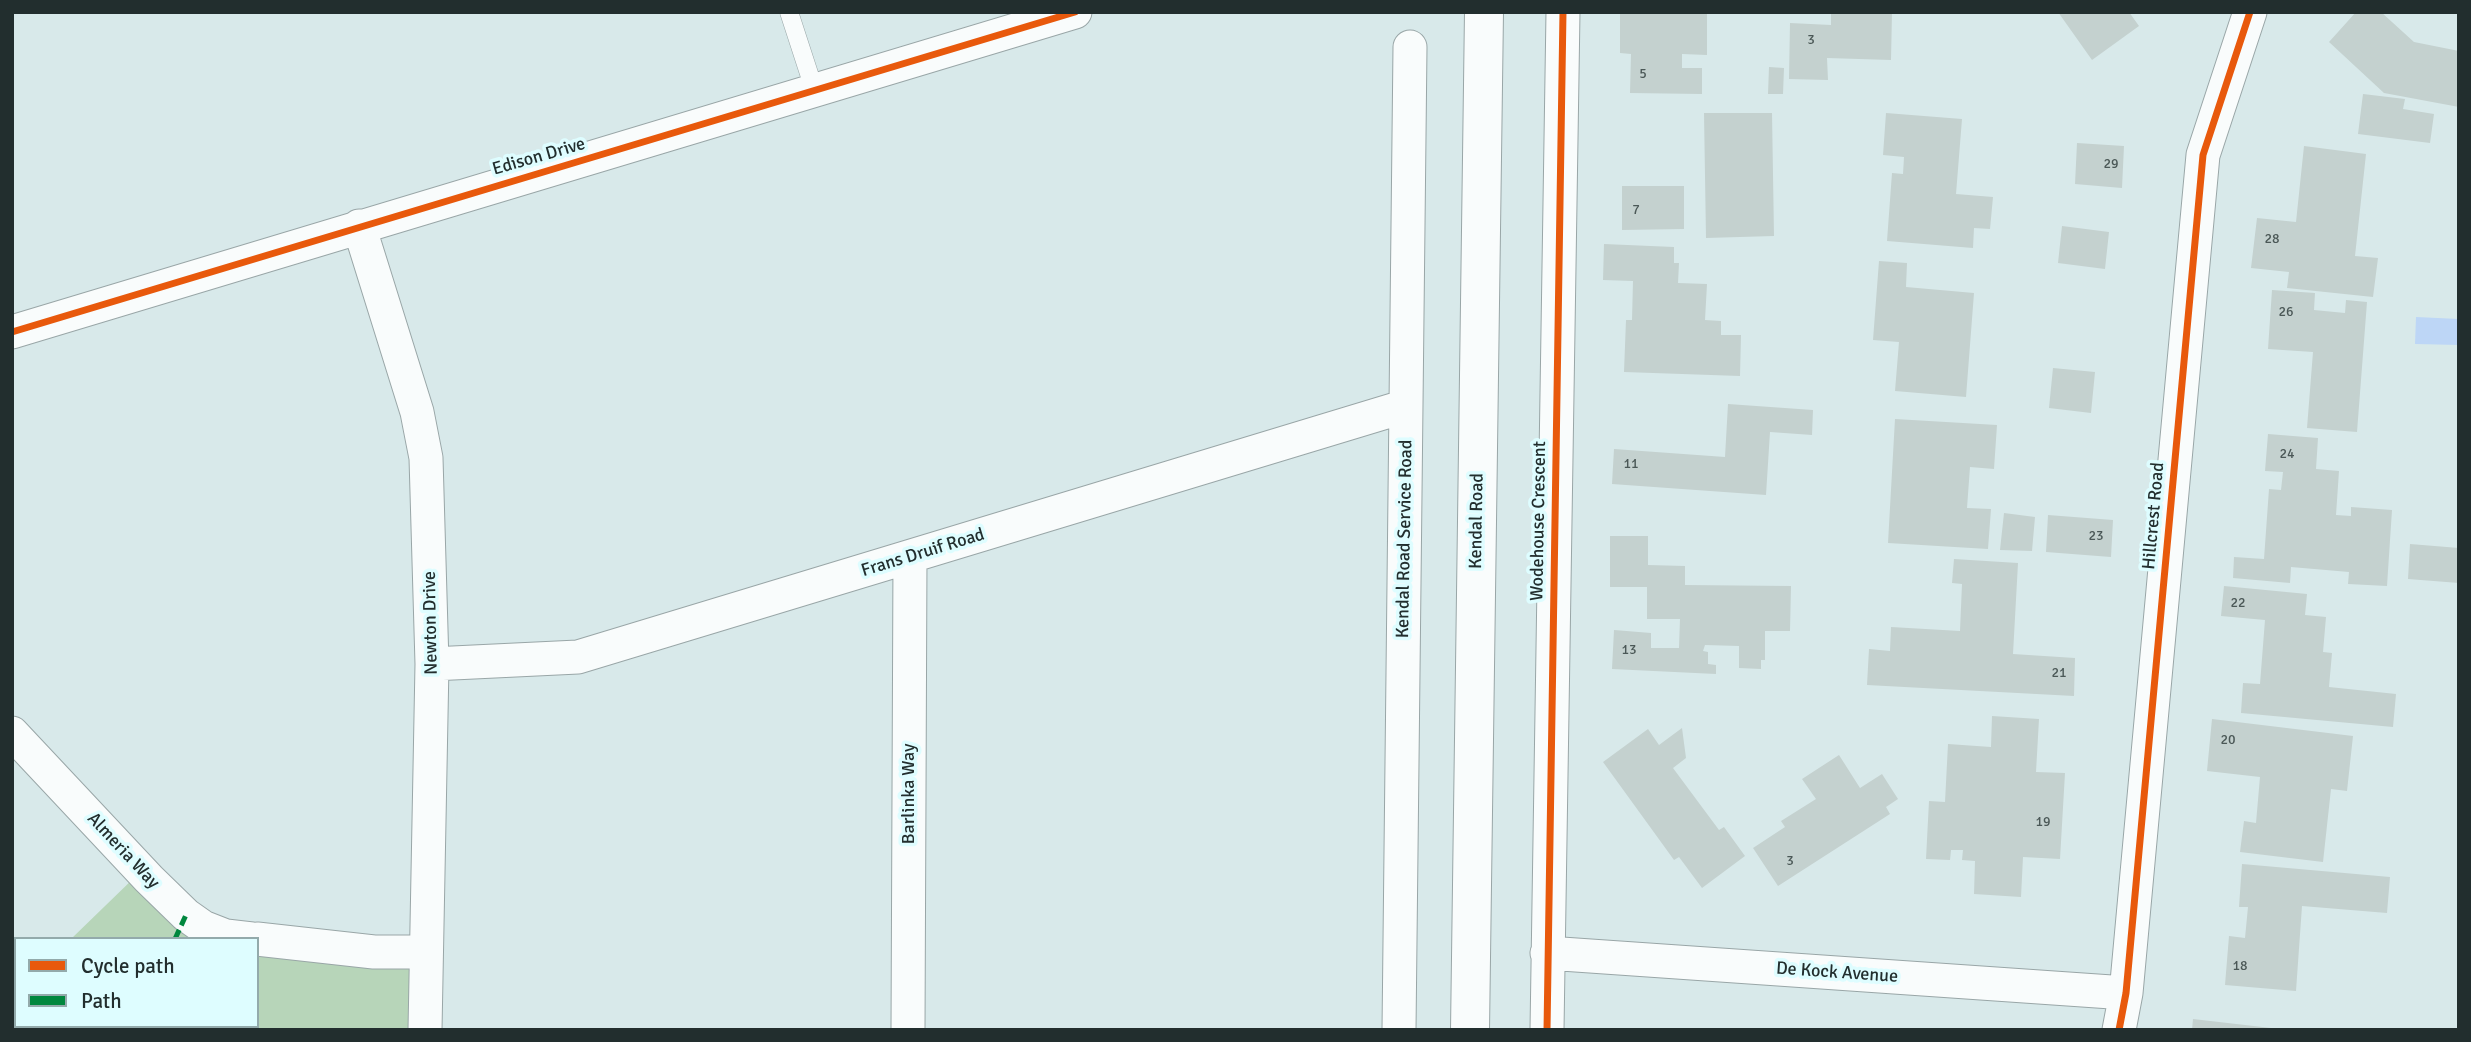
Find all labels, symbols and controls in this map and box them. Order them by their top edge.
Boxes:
house number: 3 [1807,32,1815,48]
house number: 5 [1639,66,1647,82]
street label: Edison Drive [490,133,588,181]
house number: 29 [2103,156,2119,172]
house number: 7 [1632,202,1640,218]
house number: 28 [2264,231,2280,247]
house number: 26 [2278,304,2294,320]
street label: Kendal Road Service Road [1392,440,1418,638]
street label: Wodehouse Crescent [1527,441,1551,601]
house number: 24 [2279,446,2295,462]
house number: 11 [1623,456,1639,472]
street label: Hillcrest Road [2139,461,2169,571]
street label: Kendal Road [1465,473,1489,569]
street label: Frans Druif Road [859,524,987,582]
house number: 23 [2088,528,2104,544]
street label: Newton Drive [419,571,443,675]
house number: 22 [2230,595,2246,611]
house number: 13 [1621,642,1637,658]
house number: 21 [2051,665,2067,681]
house number: 20 [2220,732,2236,748]
street label: Barlinka Way [898,744,920,844]
street label: Almeria Way [82,808,164,894]
house number: 19 [2035,814,2051,830]
house number: 3 [1786,853,1794,869]
legend [14,937,259,1028]
text: Cycle path [81,953,175,979]
street label: De Kock Avenue [1775,958,1899,988]
house number: 18 [2232,958,2248,974]
text: Path [81,988,122,1014]

